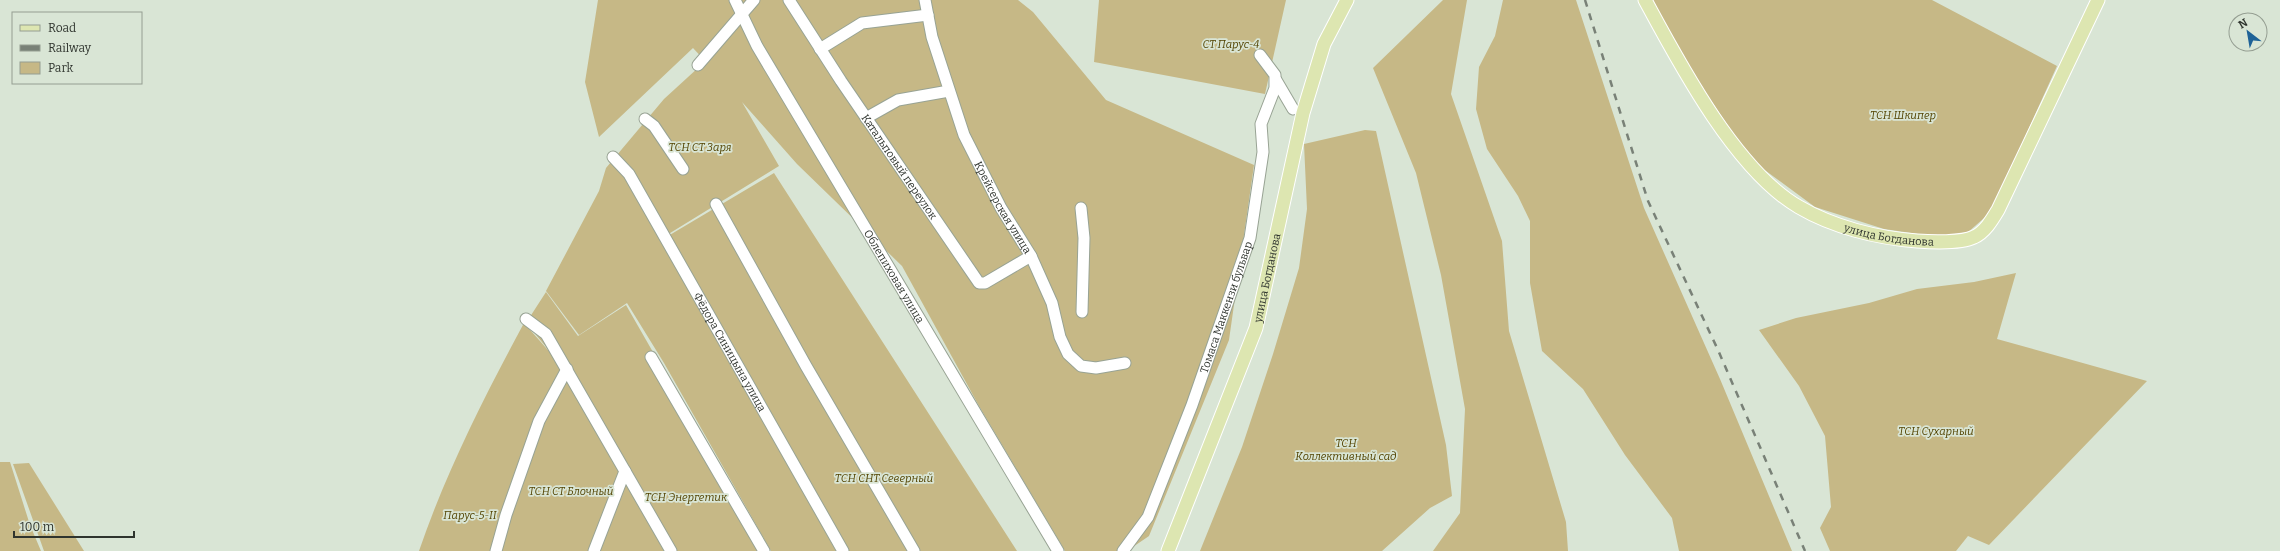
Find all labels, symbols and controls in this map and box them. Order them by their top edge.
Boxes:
legend [12,12,142,84]
north arrow [2228,12,2268,52]
text: N [2236,16,2251,32]
text: Road [48,21,76,35]
park label: СТ Парус-4 [1203,38,1259,51]
text: Railway [48,41,92,55]
text: Park [48,61,74,75]
park label: ТСН Шкипер [1870,109,1936,122]
street label: Катальповый переулок [859,112,940,223]
park label: ТСН СТ Заря [669,141,732,154]
street label: Крейсерская улица [971,159,1034,256]
street label: улица Богданова [1841,221,1934,249]
street label: Облепиховая улица [861,227,927,326]
street label: улица Богданова [1251,232,1283,325]
street label: Томаса Маккензи бульвар [1198,239,1255,375]
street label: Фёдора Синицына улица [691,290,769,414]
park label: ТСН Сухарный [1898,425,1974,438]
park label: ТСН Коллективный сад [1295,437,1397,463]
park label: ТСН СНТ Северный [835,472,933,485]
park label: ТСН СТ Блочный [529,485,613,498]
park label: ТСН Энергетик [645,491,728,504]
park label: Парус-5-II [443,509,498,522]
scale bar [14,513,134,539]
text: 100 m [20,520,55,534]

